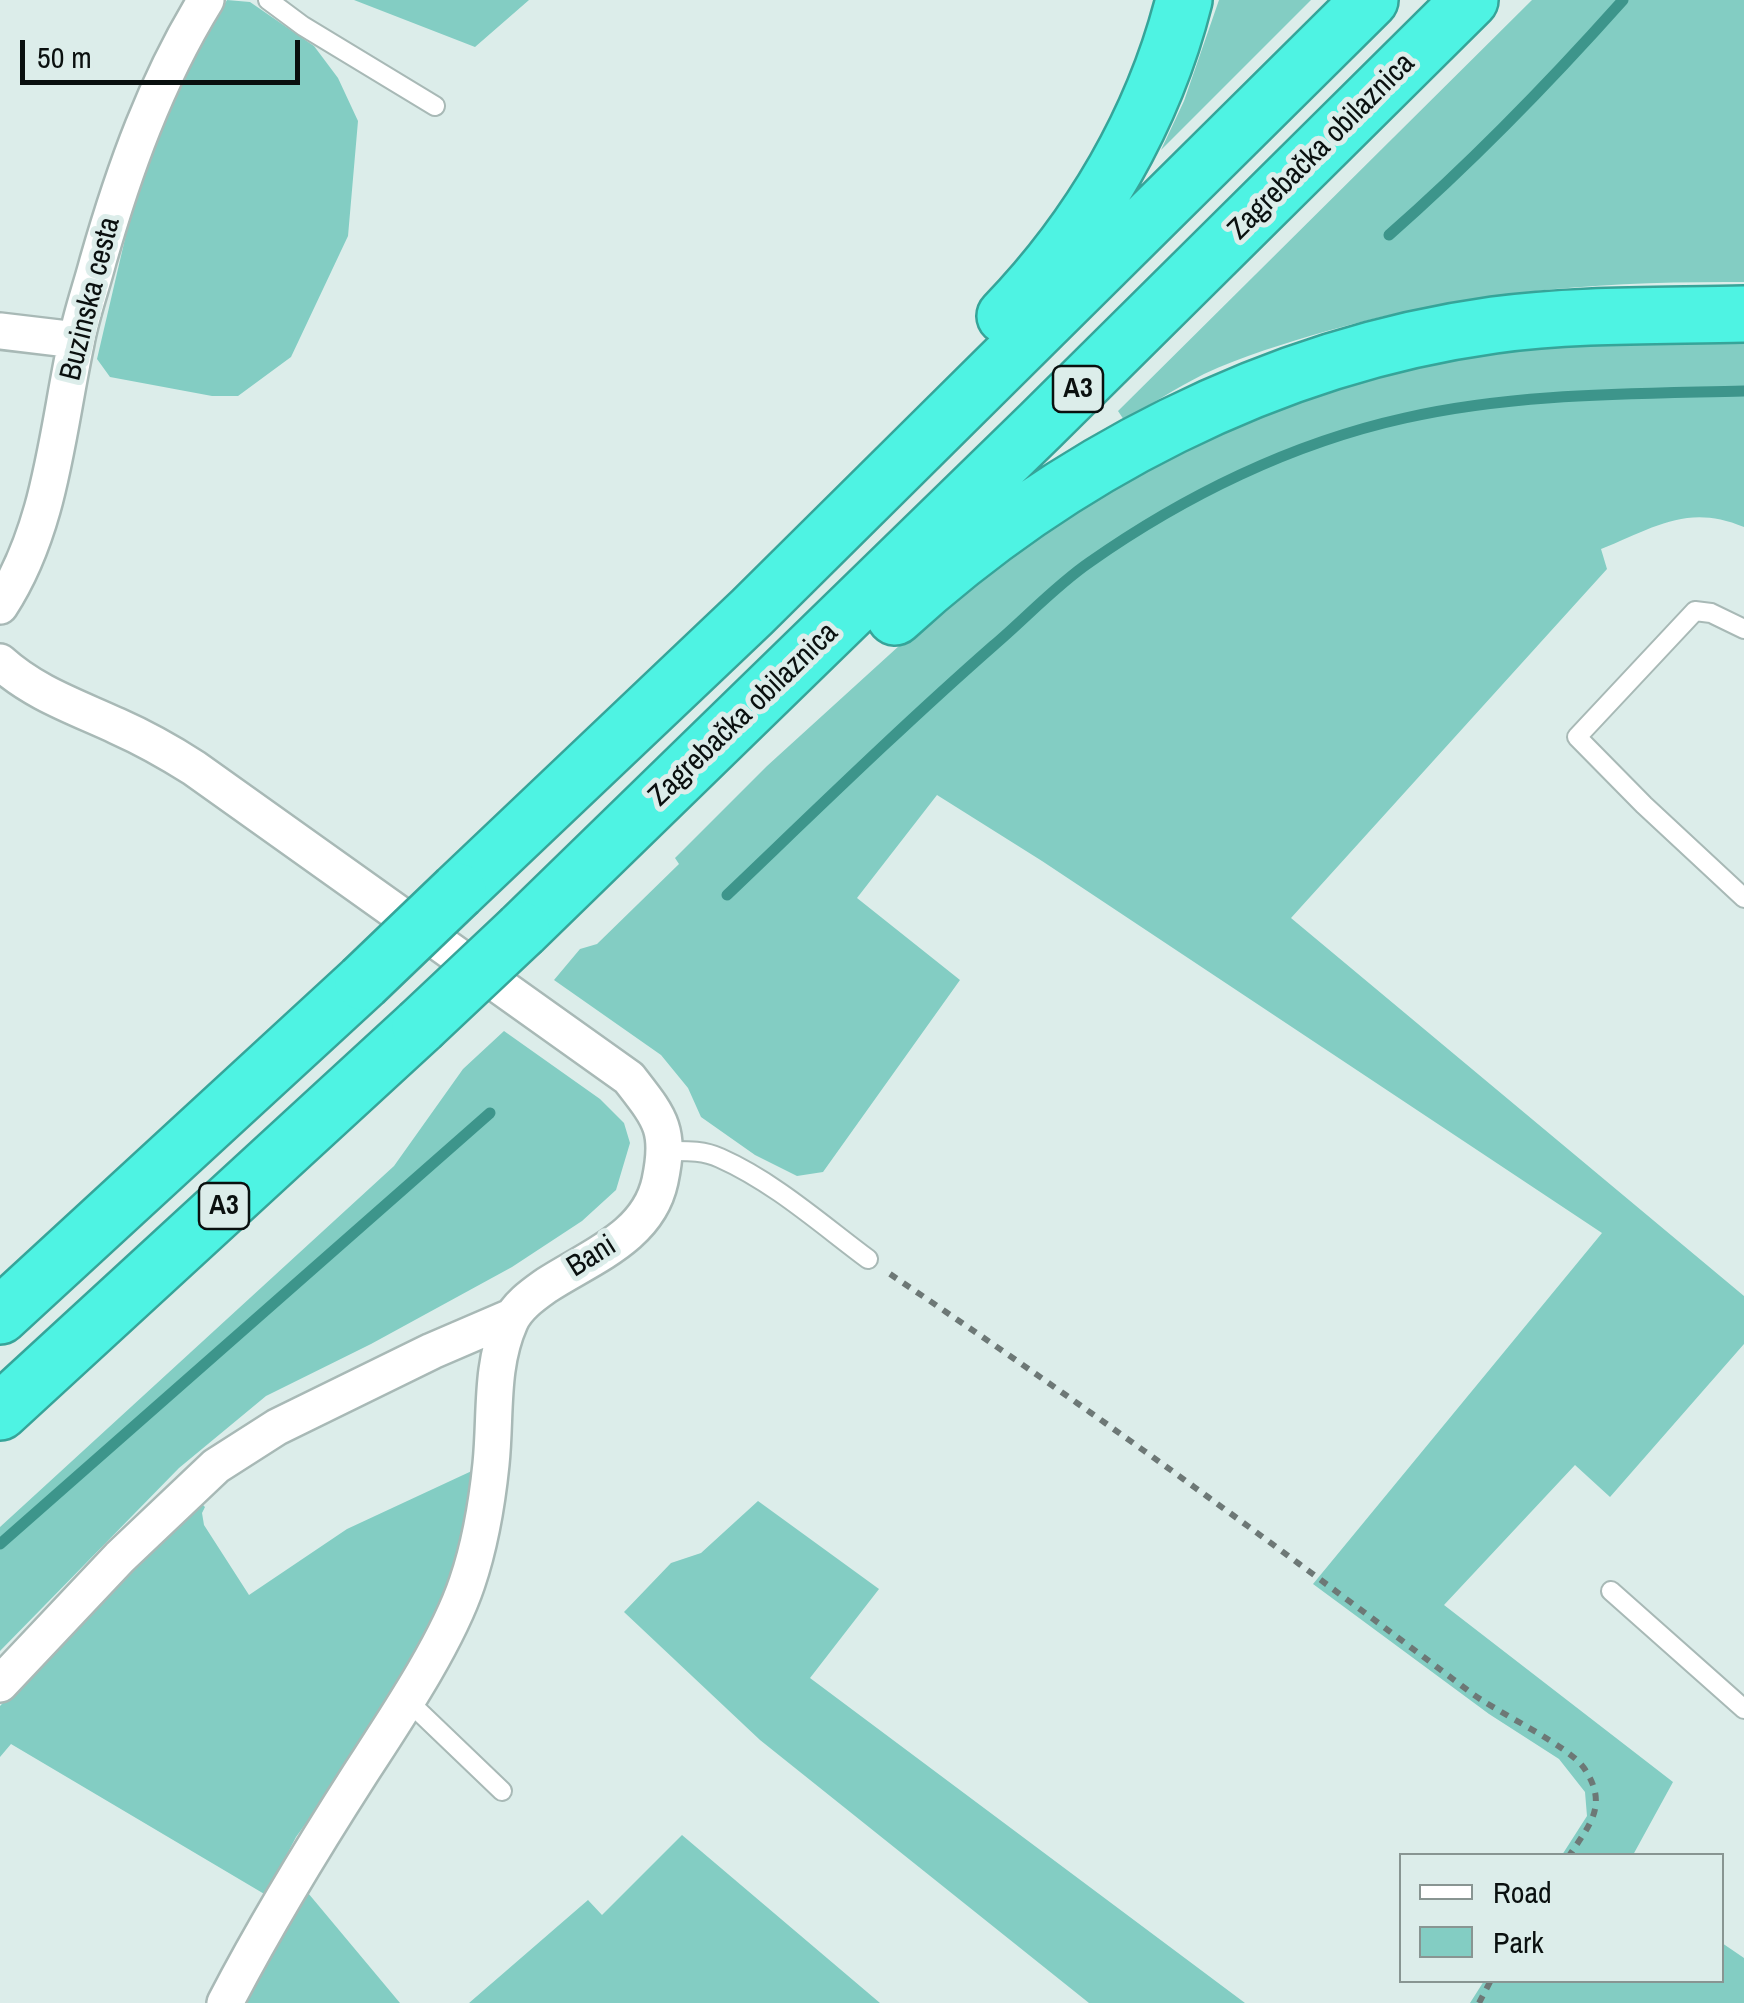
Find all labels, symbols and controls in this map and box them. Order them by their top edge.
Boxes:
scale bar [25,20,305,82]
text: 50 m [37,37,92,77]
street label: Zagrebačka obilaznica [1221,46,1423,248]
street label: Buzinska cesta [53,214,129,384]
road number: A3 [1053,366,1103,412]
street label: Zagrebačka obilaznica [642,616,846,814]
road number: A3 [199,1183,249,1229]
street label: Bani [561,1228,623,1286]
legend [1399,1853,1724,1983]
text: Road [1493,1872,1552,1912]
text: Park [1493,1922,1544,1962]

